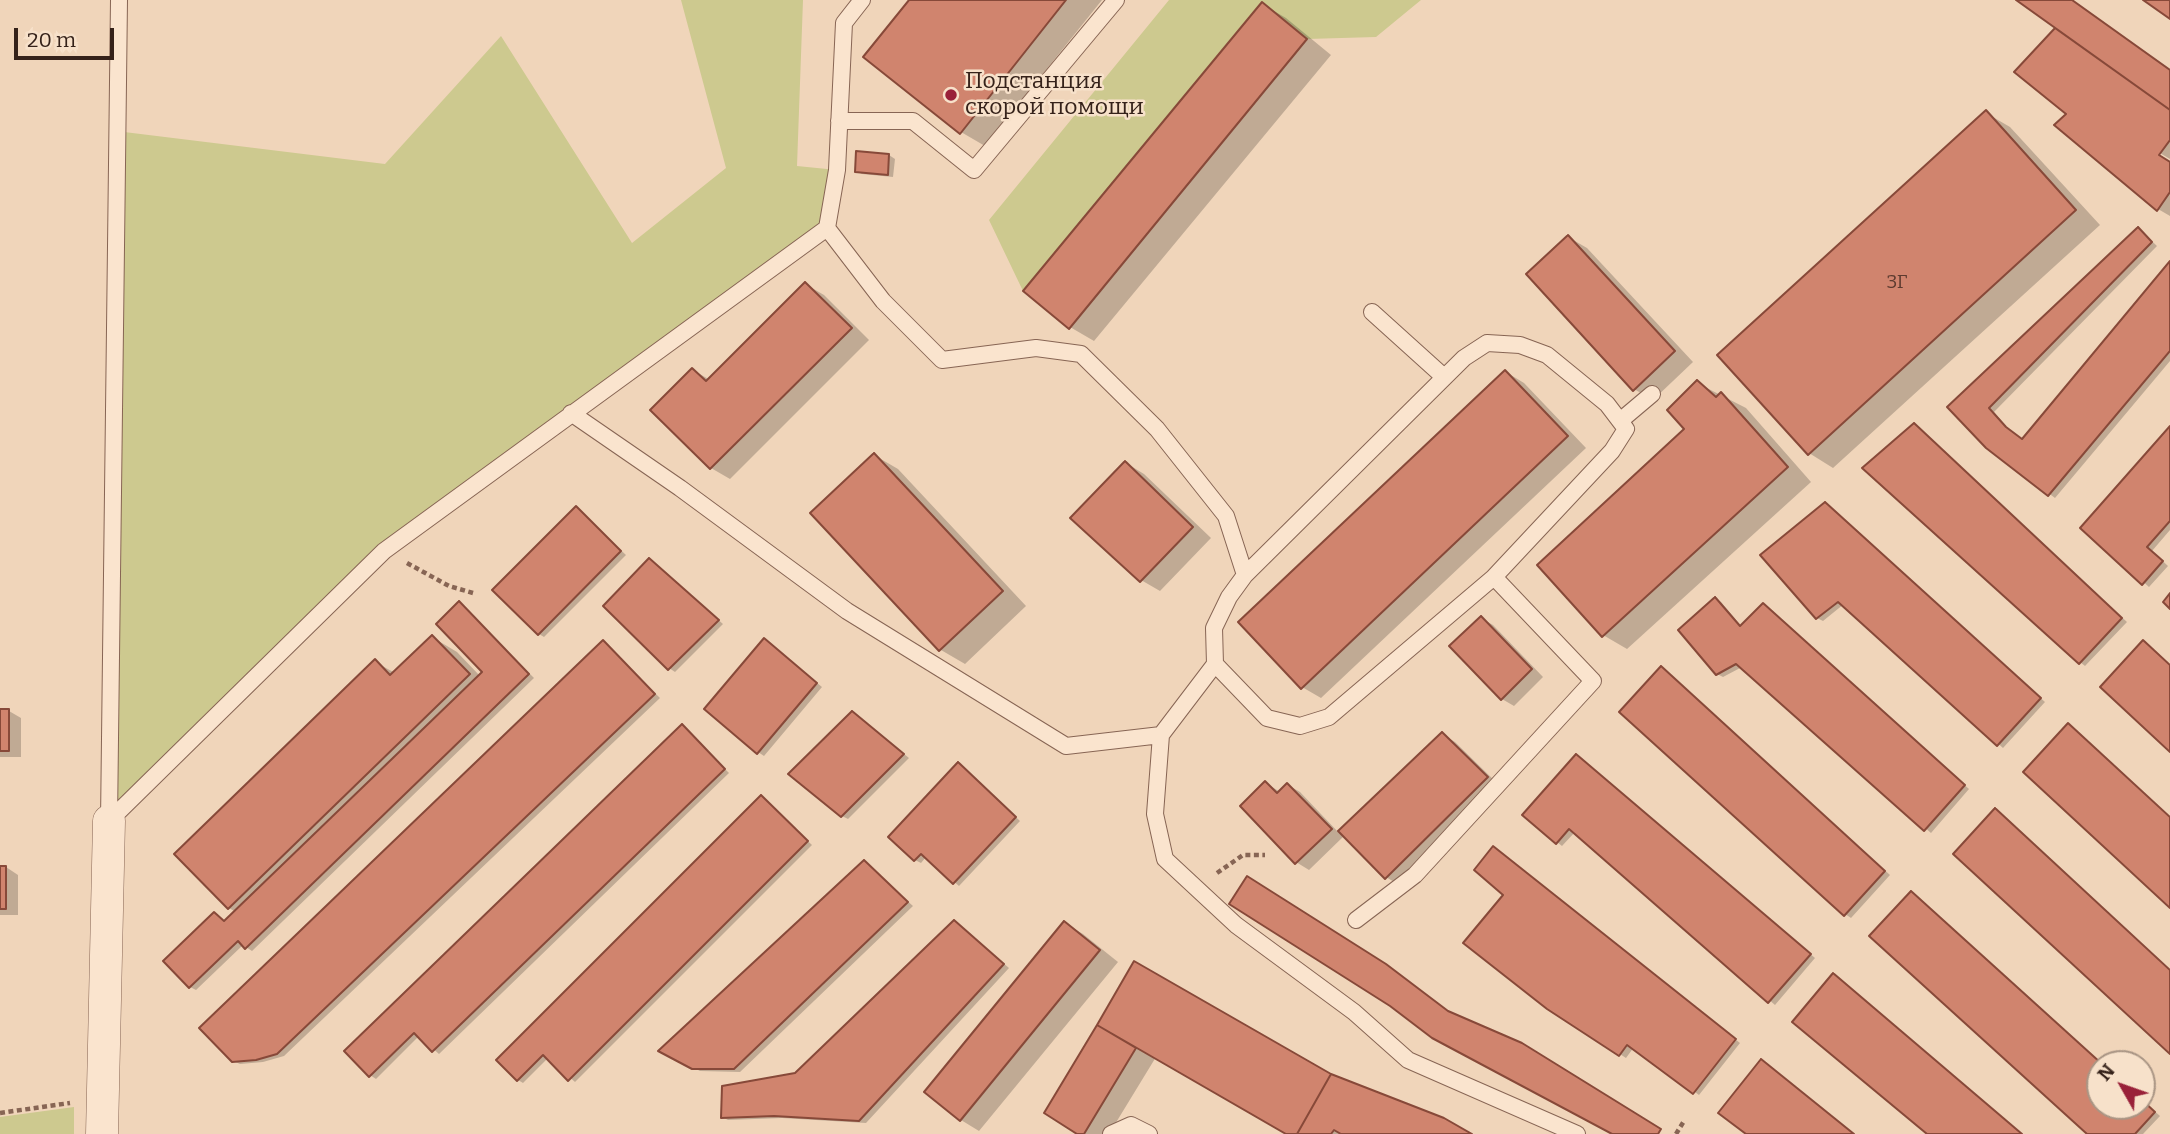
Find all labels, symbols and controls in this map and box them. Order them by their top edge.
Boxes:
scale bar [18,14,117,58]
text: 20 m [27,27,76,53]
place label: Подстанция скорой помощи [965,68,1144,122]
marker: Подстанция скорой помощи [943,87,959,103]
house number: 3Г [1887,272,1907,294]
north arrow [2086,1050,2156,1120]
text: N [2093,1059,2120,1085]

